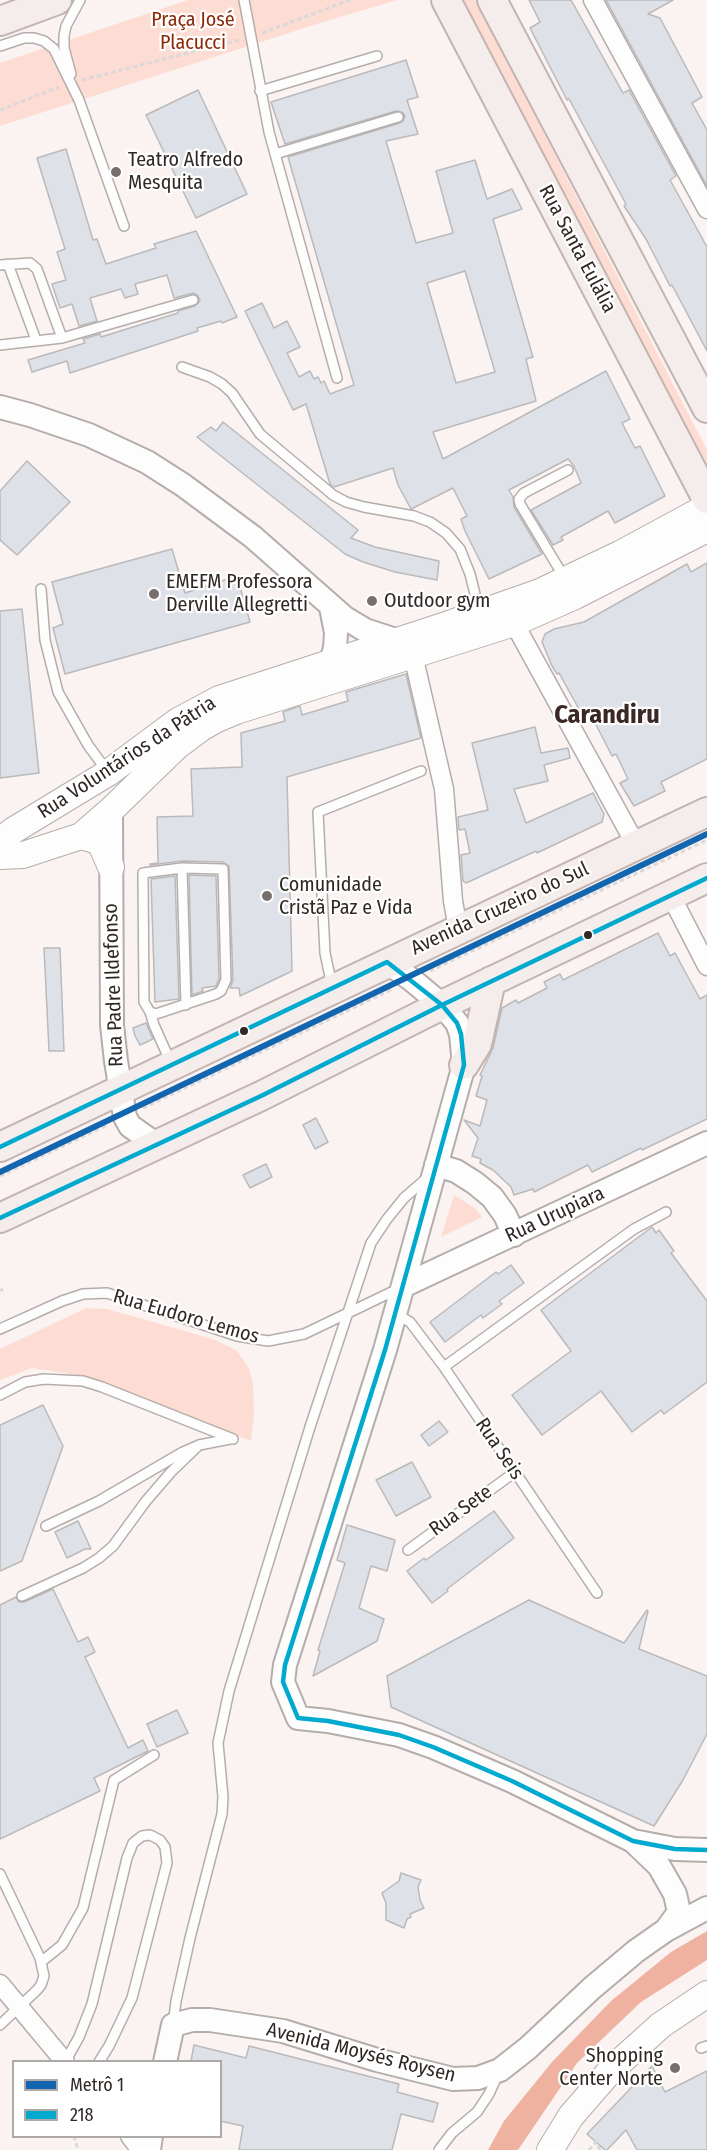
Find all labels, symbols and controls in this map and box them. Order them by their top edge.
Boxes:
park label: Praça José Placucci [151,8,235,55]
place label: Teatro Alfredo Mesquita [128,148,243,195]
marker: Teatro Alfredo Mesquita [109,165,123,179]
street label: Rua Santa Eulália [533,181,621,317]
place label: EMEFM Professora Derville Allegretti [166,570,313,617]
marker: EMEFM Professora Derville Allegretti [147,587,161,601]
place label: Outdoor gym [384,589,490,613]
marker: Outdoor gym [365,594,379,608]
street label: Rua Voluntários da Pátria [34,692,220,824]
district label: Carandiru [554,700,660,732]
street label: Avenida Cruzeiro do Sul [407,857,593,961]
place label: Comunidade Cristã Paz e Vida [279,873,412,920]
marker: Comunidade Cristã Paz e Vida [260,889,274,903]
street label: Rua Padre Ildefonso [99,903,129,1067]
unlabelled marker [582,929,594,941]
unlabelled marker [238,1025,250,1037]
street label: Rua Urupiara [502,1182,608,1248]
street label: Rua Eudoro Lemos [110,1285,262,1349]
street label: Rua Seis [470,1414,528,1484]
street label: Rua Sete [425,1480,497,1542]
street label: Avenida Moysés Roysen [264,2018,458,2088]
place label: Shopping Center Norte [559,2044,663,2091]
legend [12,2060,222,2138]
marker: Shopping Center Norte [668,2061,682,2075]
text: Metrô 1 [70,2074,124,2096]
text: 218 [70,2104,94,2126]

